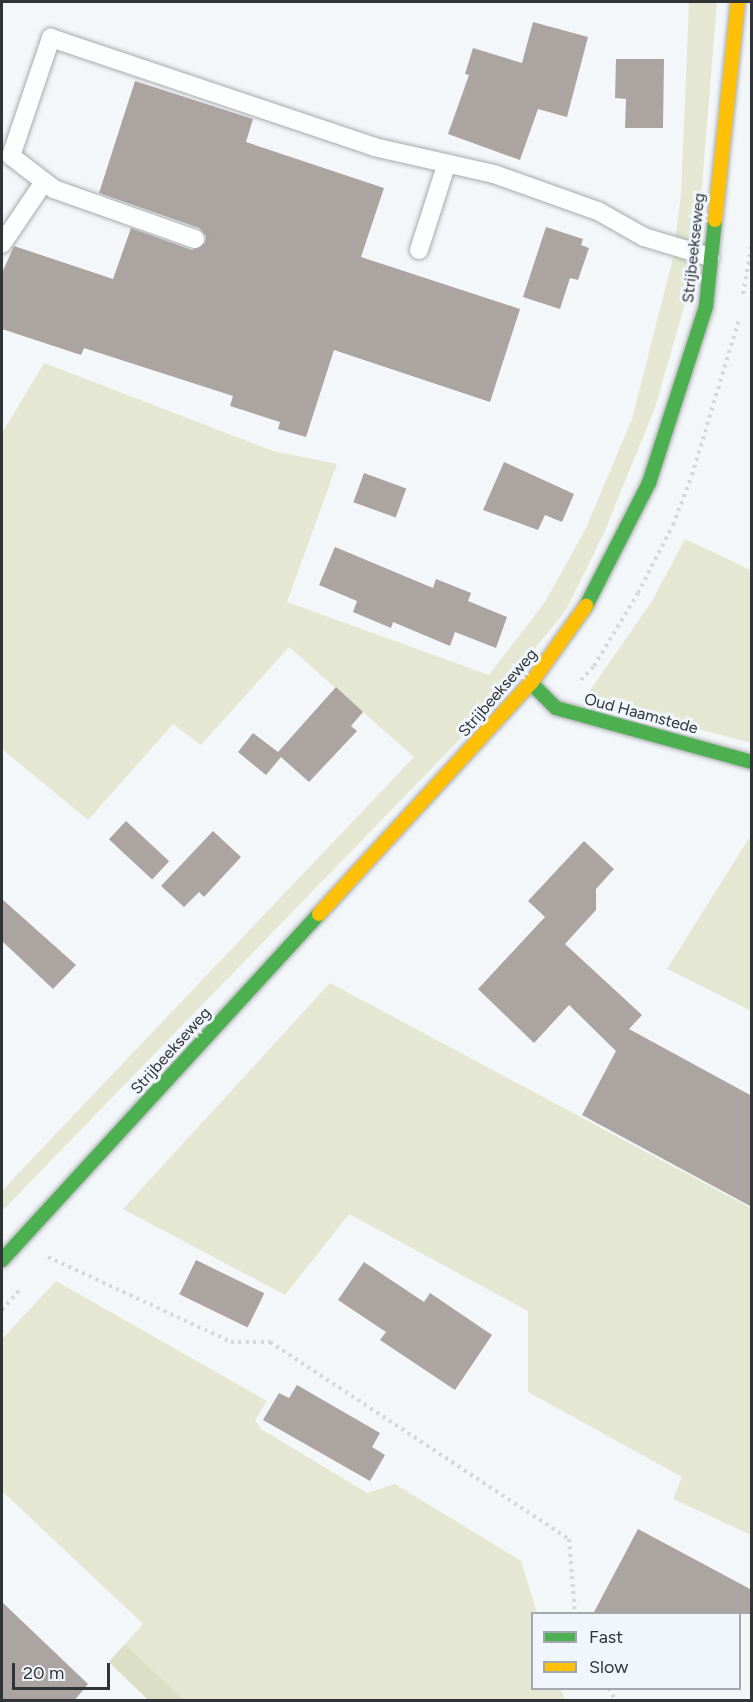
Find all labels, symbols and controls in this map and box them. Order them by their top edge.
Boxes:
street label: Strijbeekseweg [679,192,709,304]
street label: Strijbeekseweg [455,645,541,741]
street label: Oud Haamstede [582,690,700,738]
street label: Strijbeekseweg [127,1004,215,1098]
legend [531,1612,741,1690]
text: Fast [589,1626,623,1648]
scale bar [15,1651,112,1689]
text: Slow [589,1656,628,1678]
text: 20 m [23,1662,64,1684]

